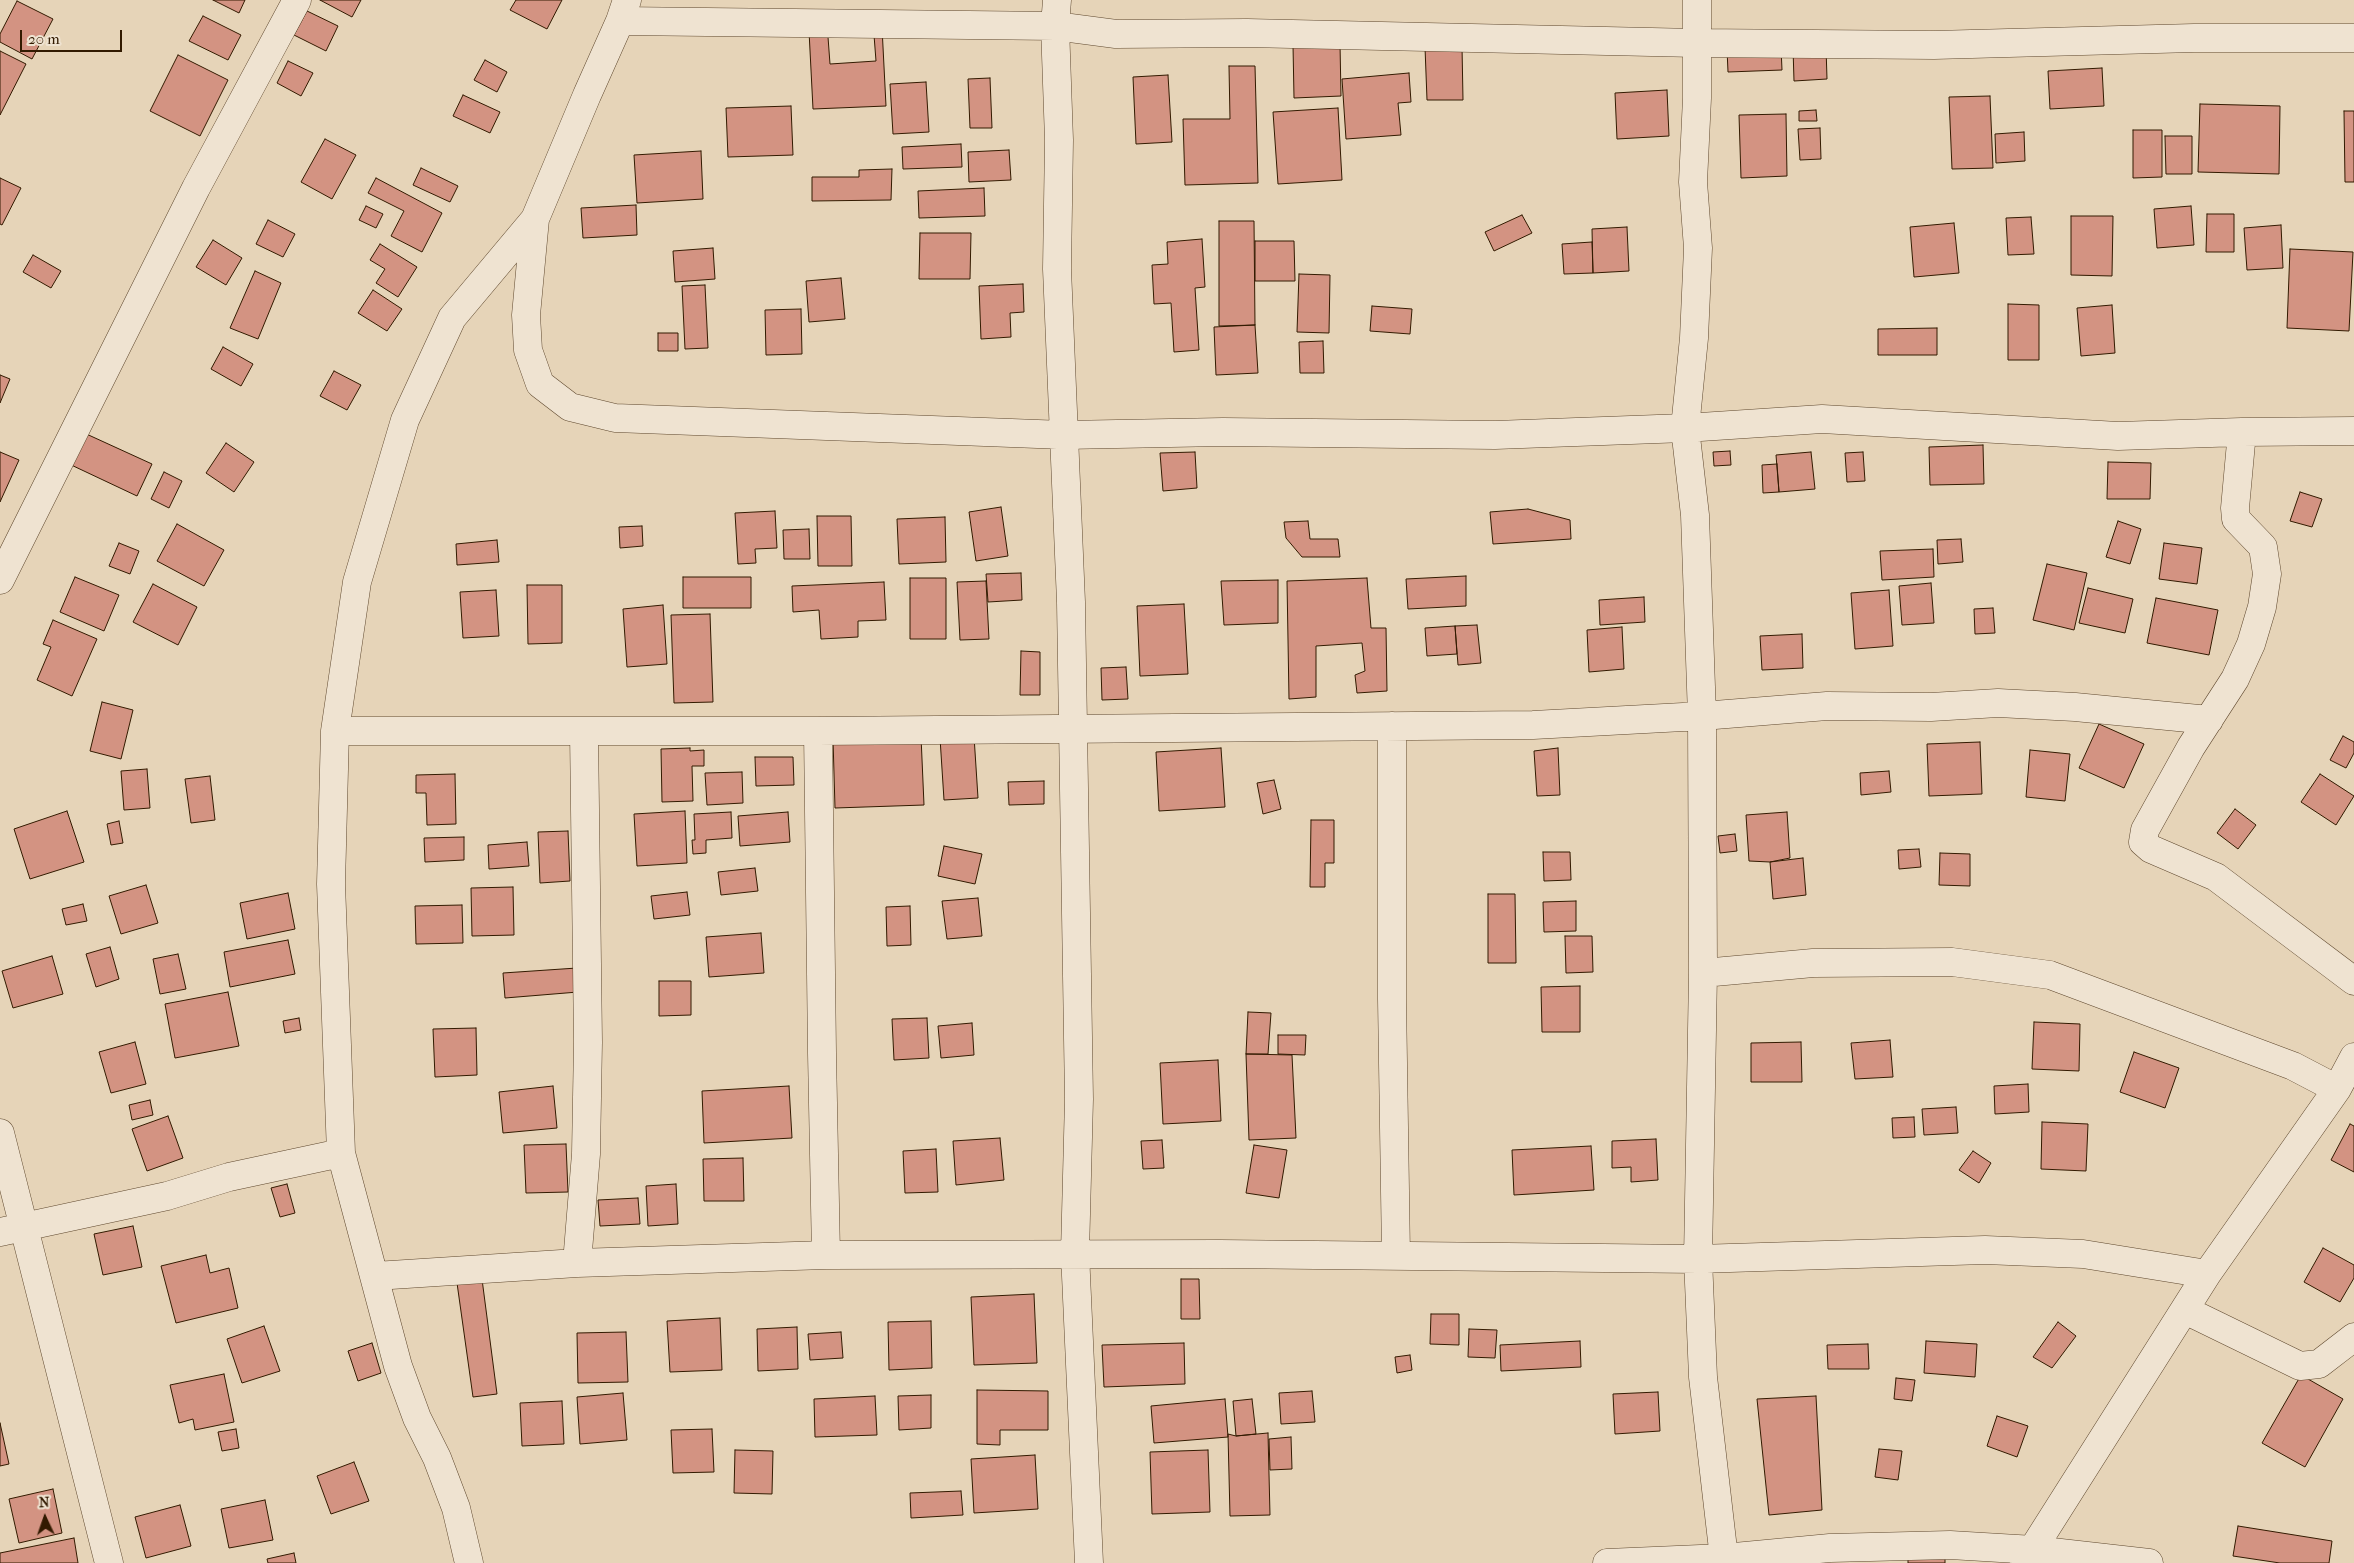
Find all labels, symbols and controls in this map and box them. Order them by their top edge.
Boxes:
scale bar [22,20,125,52]
text: 20 m [28,30,60,48]
north arrow [20,1493,70,1543]
text: N [38,1494,50,1511]

